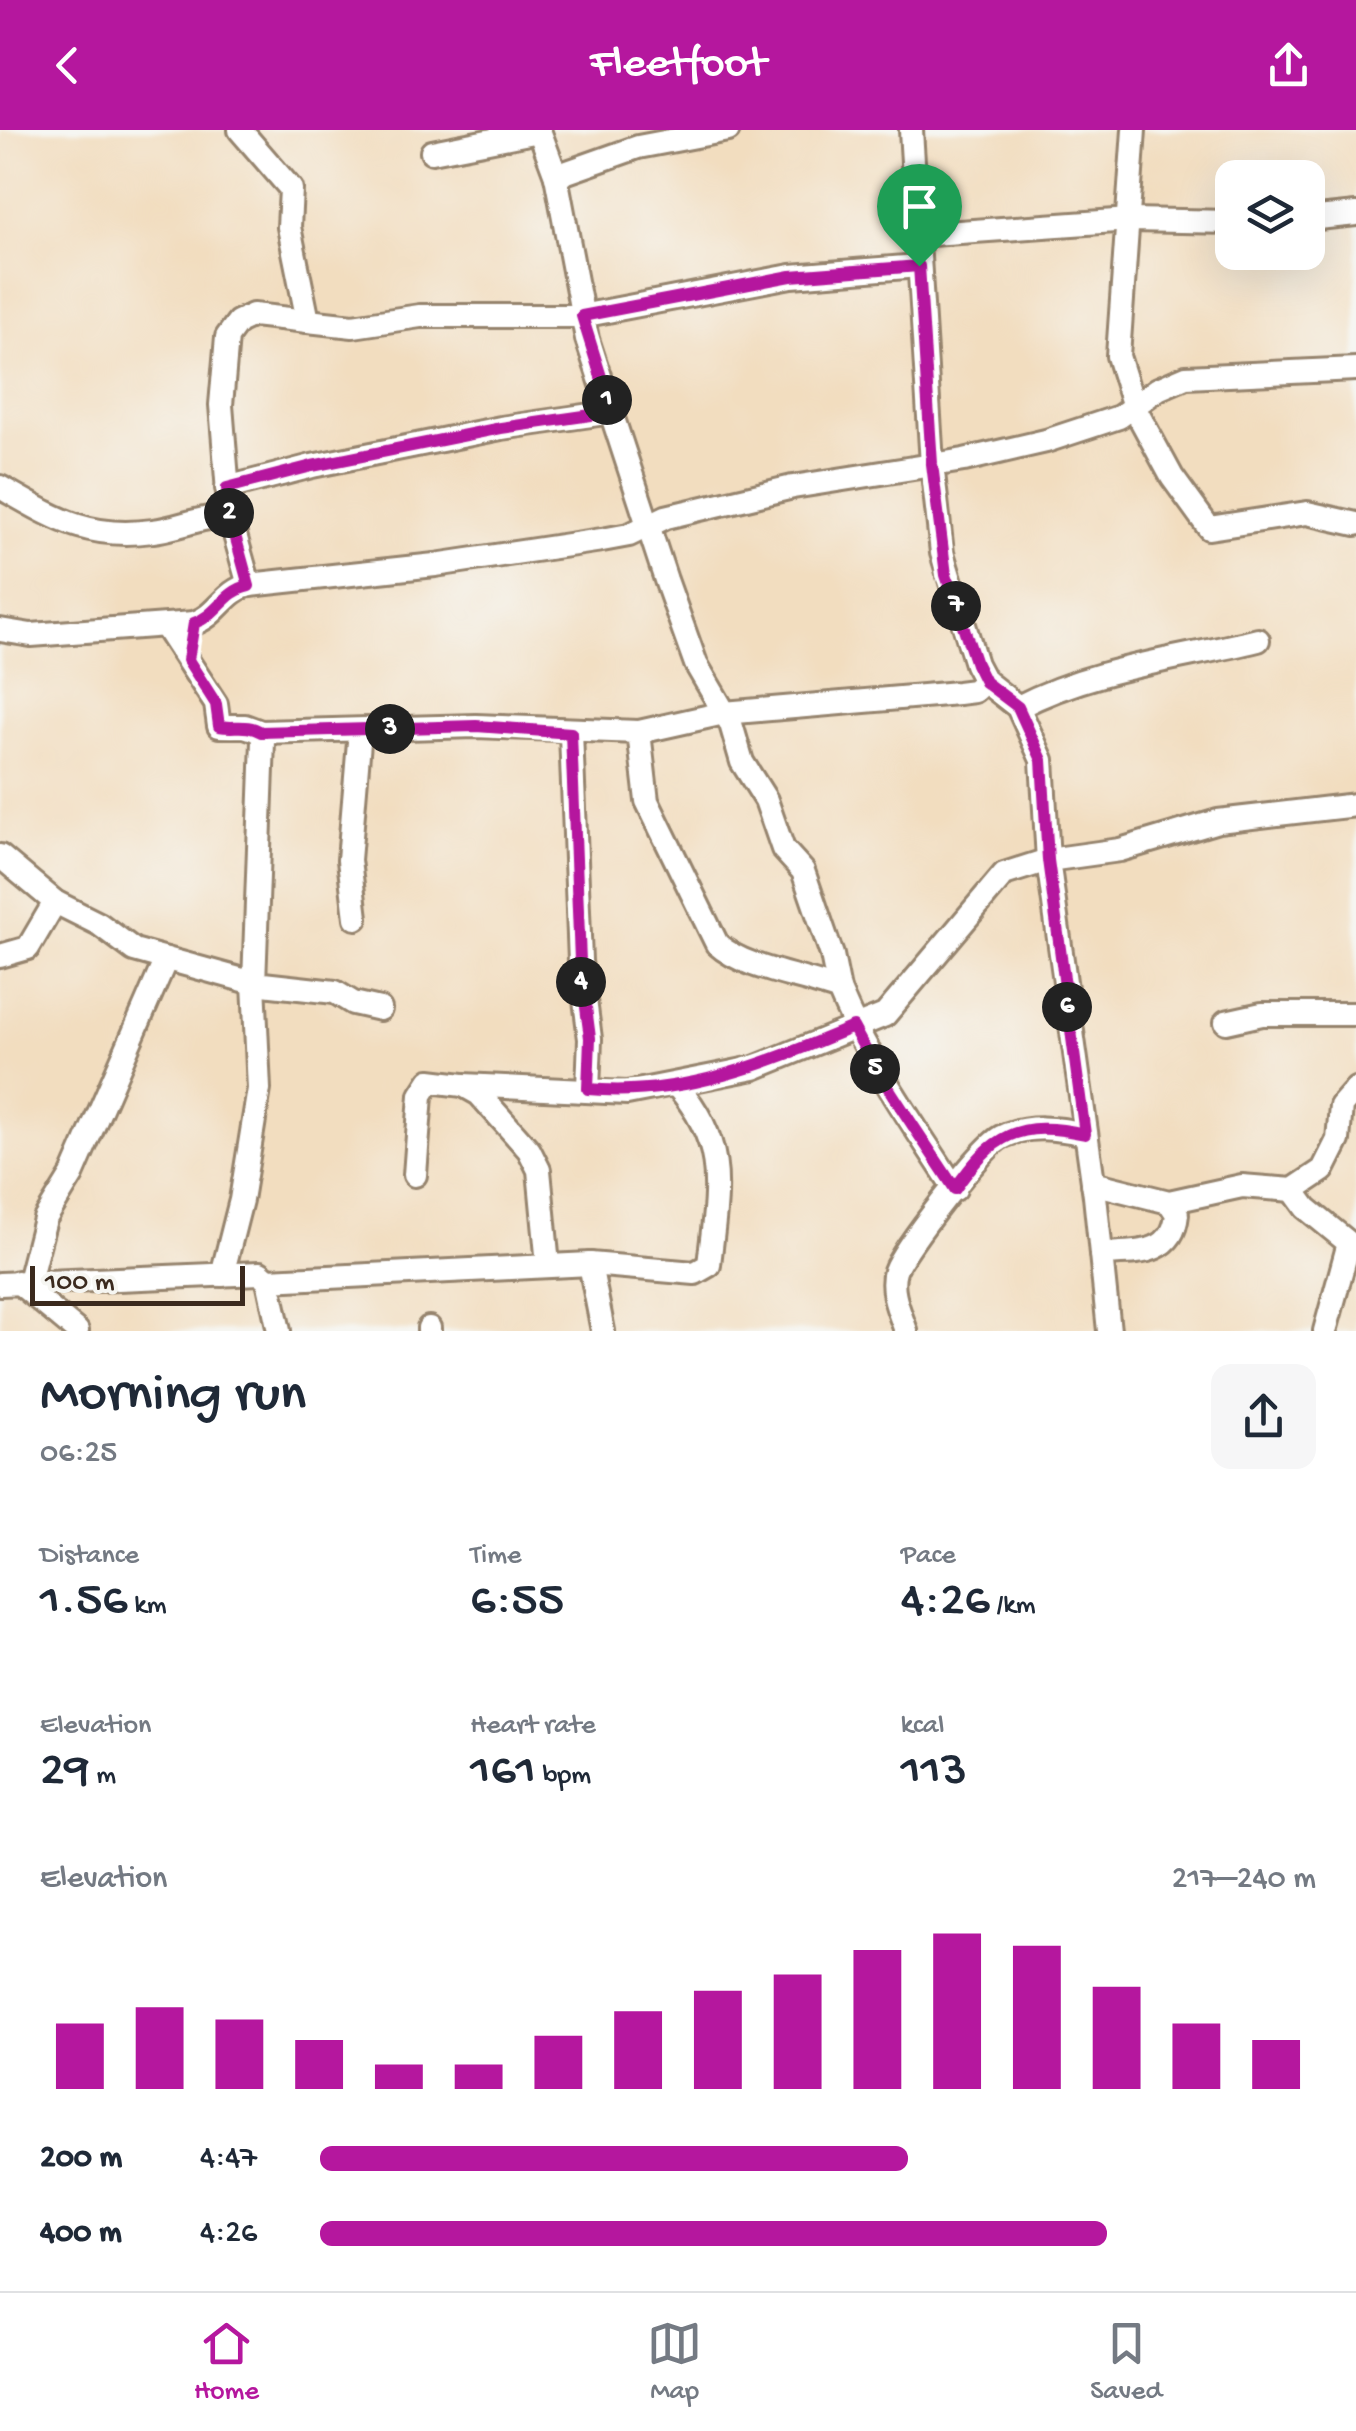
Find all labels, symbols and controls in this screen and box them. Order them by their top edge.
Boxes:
icon: back [40,38,95,93]
icon: share [1261,38,1316,93]
text: Fleetfoot [590,39,766,92]
map controls [1215,160,1325,270]
button: layers [1215,160,1325,270]
pin [877,164,962,267]
icon: arrive [892,179,947,234]
pin: 1 [582,375,632,425]
text: 1 [601,383,613,416]
pin: 2 [204,488,254,538]
text: 2 [222,496,236,529]
pin: 7 [931,581,981,631]
text: 7 [949,589,963,622]
pin: 3 [365,704,415,754]
text: 3 [383,712,397,745]
pin: 4 [556,957,606,1007]
text: 4 [574,965,588,998]
pin: 6 [1042,982,1092,1032]
text: 6 [1060,990,1074,1023]
pin: 5 [850,1044,900,1094]
text: 5 [868,1052,882,1085]
scale bar [30,1261,245,1306]
text: 100 m [45,1267,115,1300]
button: share [1211,1364,1316,1469]
text: Morning run [40,1365,306,1429]
text: 06:25 [40,1435,117,1473]
text: Distance [40,1540,139,1573]
text: Time [470,1540,522,1573]
text: Pace [901,1540,956,1573]
text: 1.56 [40,1573,128,1632]
text: 6:55 [470,1573,564,1632]
text: 4:26 [901,1573,990,1632]
text: km [128,1590,167,1623]
text: /km [990,1590,1036,1623]
text: Elevation [40,1710,151,1743]
text: Heart rate [470,1710,596,1743]
text: kcal [901,1710,944,1743]
text: 29 [40,1743,90,1802]
text: 161 [470,1743,536,1802]
text: 113 [901,1743,967,1802]
text: m [90,1760,116,1793]
text: bpm [536,1760,591,1793]
text: Elevation [40,1861,167,1899]
text: 217–240 m [1172,1861,1316,1899]
text: 200 m [40,2140,122,2178]
text: 4:47 [200,2140,257,2178]
text: 400 m [40,2215,122,2253]
text: 4:26 [200,2215,257,2253]
tab: Home [194,2316,259,2409]
tab: Map [647,2316,702,2409]
tab: Saved [1090,2316,1162,2409]

